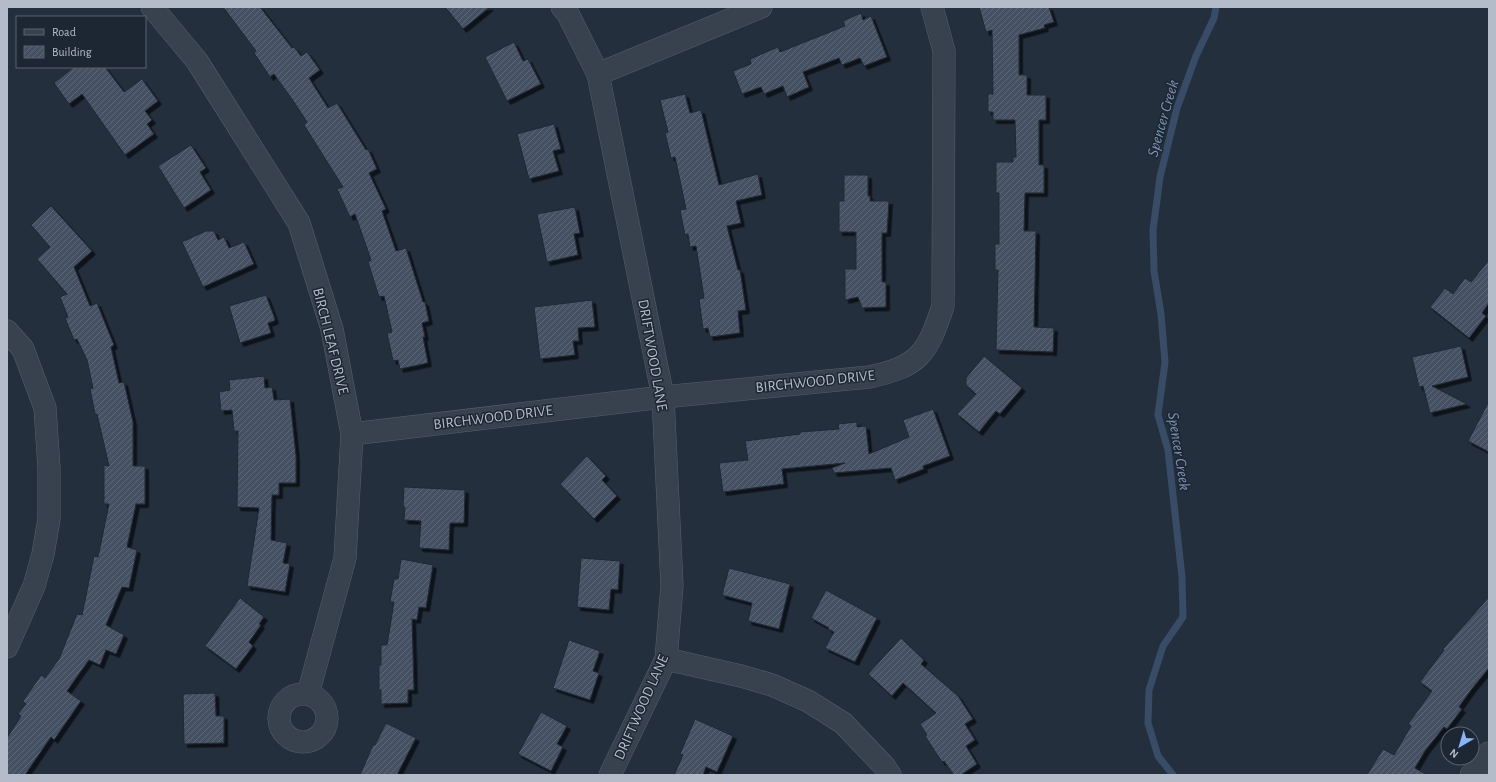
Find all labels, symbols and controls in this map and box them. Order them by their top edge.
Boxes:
legend [16,16,146,68]
text: Road [52,26,76,38]
text: Building [52,46,92,58]
water label: Spencer Creek [1144,78,1183,159]
street label: BIRCH LEAF DRIVE [310,286,351,396]
street label: DRIFTWOOD LANE [635,298,670,412]
street label: BIRCHWOOD DRIVE [755,368,875,395]
street label: BIRCHWOOD DRIVE [433,403,553,432]
water label: Spencer Creek [1164,411,1193,492]
street label: DRIFTWOOD LANE [612,653,671,762]
north arrow [1440,726,1480,766]
text: N [1448,747,1461,760]

